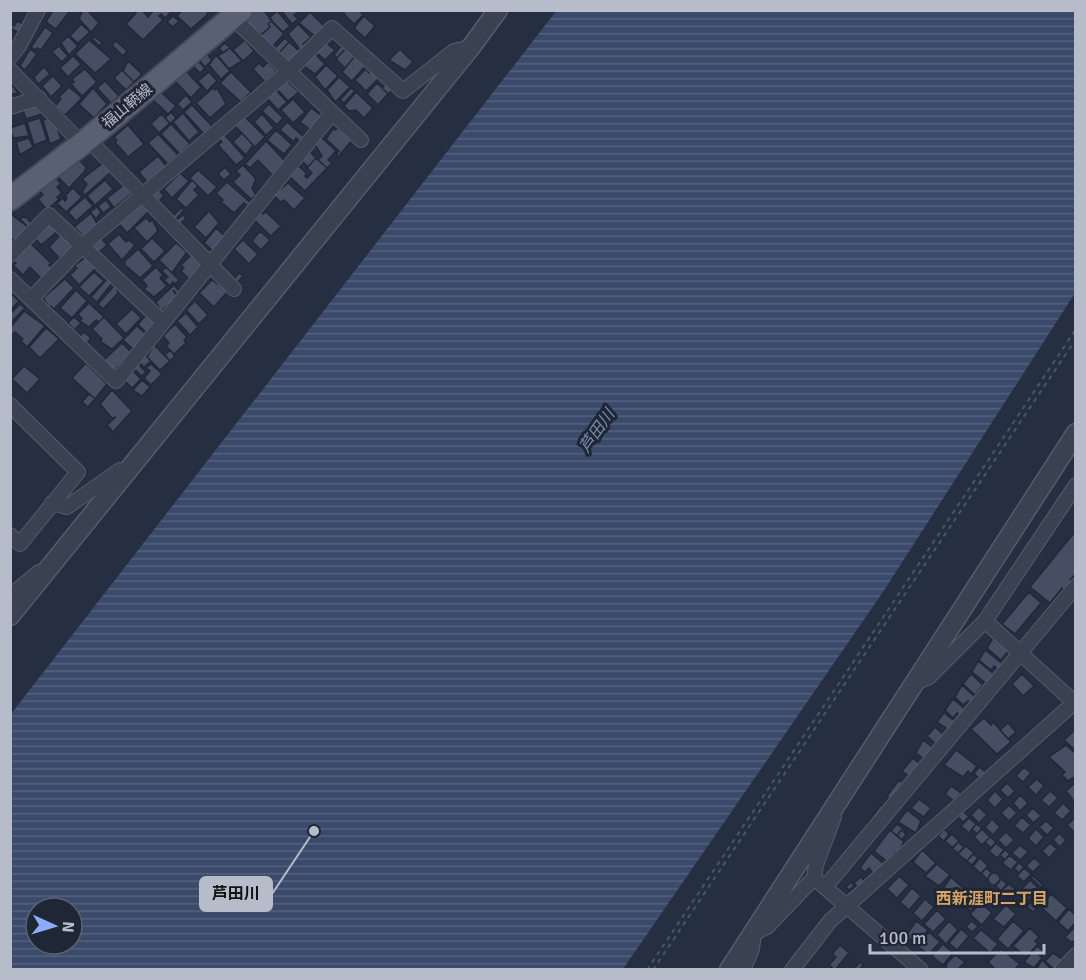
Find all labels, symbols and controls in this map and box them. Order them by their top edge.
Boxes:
street label: 福山鞆線 [98,80,156,132]
water label: 芦田川 [575,404,620,456]
callout: 芦田川 [200,877,272,911]
text: 芦田川 [212,884,260,904]
district label: 西新涯町二丁目 [936,889,1048,909]
north arrow [24,896,84,956]
scale bar [870,917,1044,955]
text: N [58,921,78,933]
text: 100 m [879,927,926,949]

